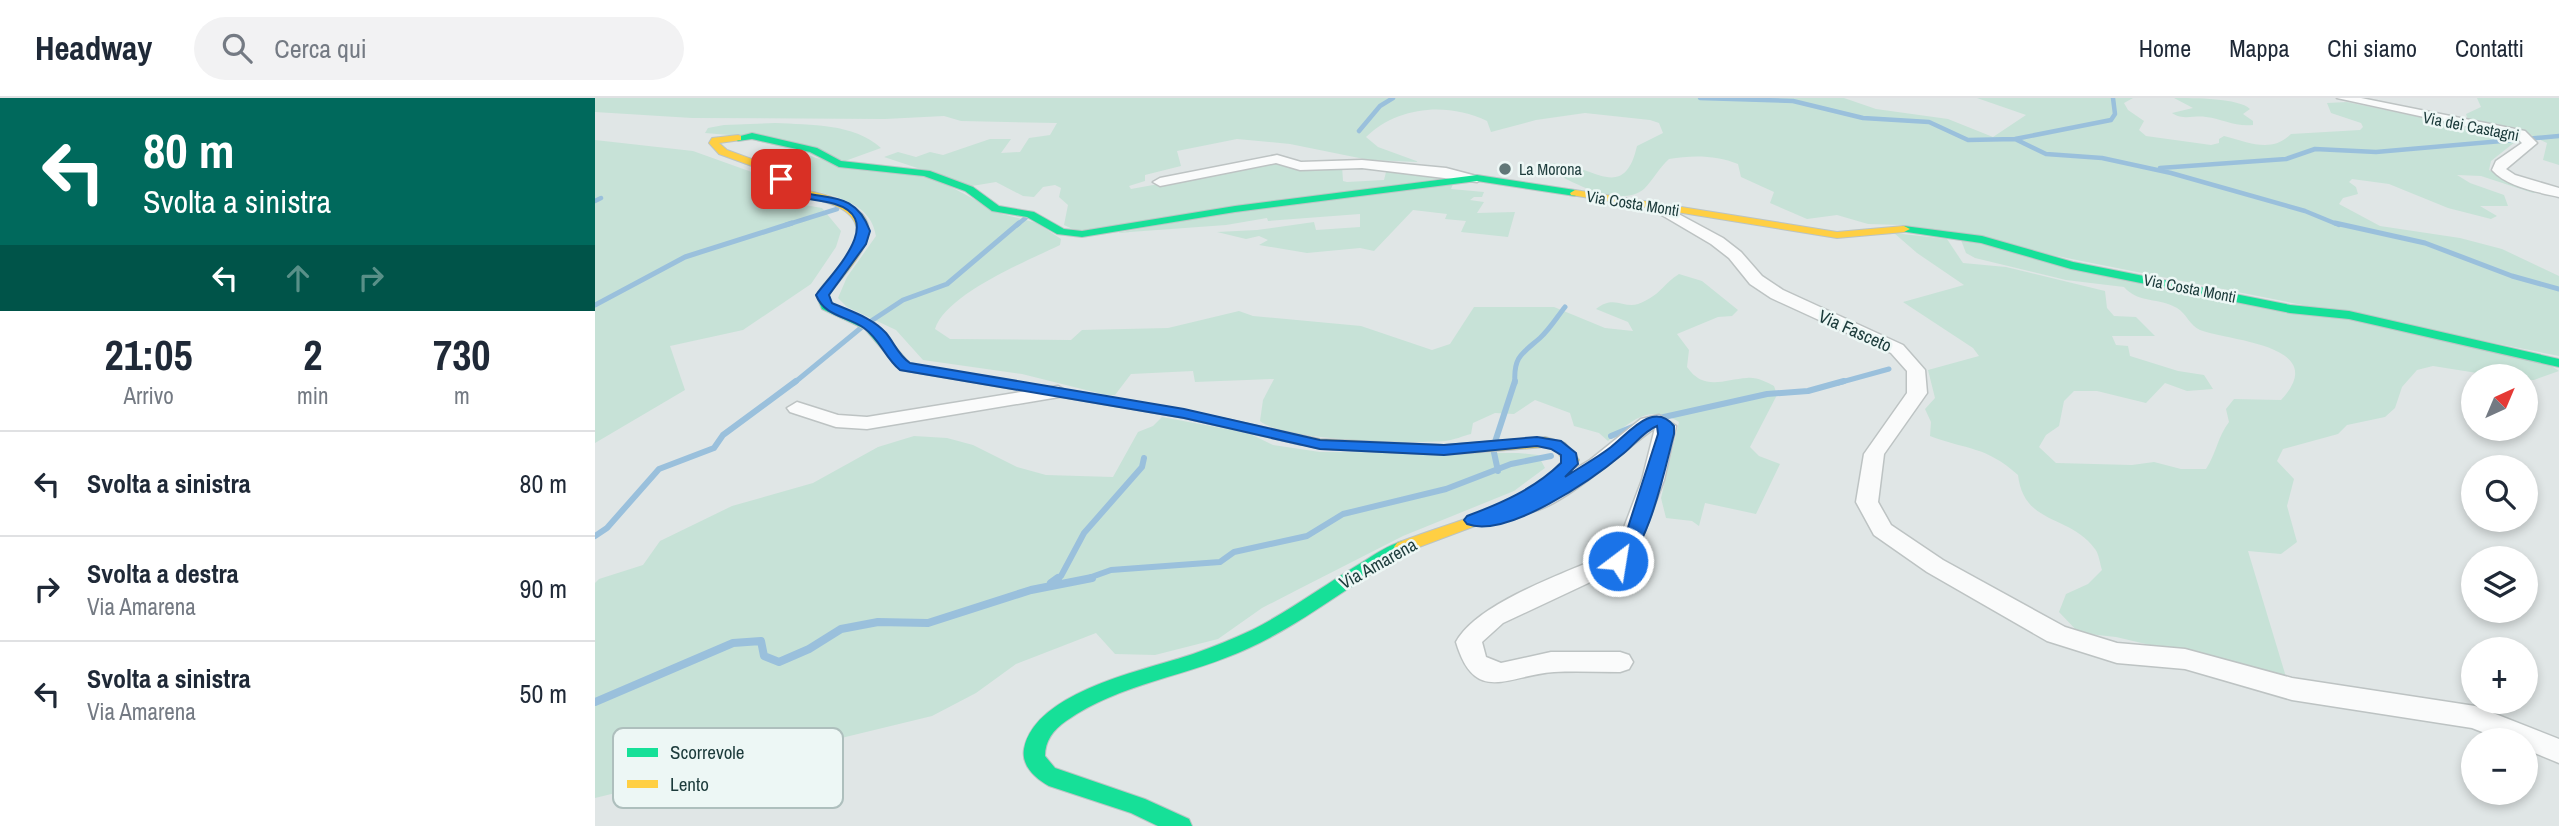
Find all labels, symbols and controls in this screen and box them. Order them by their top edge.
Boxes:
search box [194,17,684,80]
text: Headway [35,26,152,70]
icon: search [218,29,256,67]
text: Cerca qui [274,31,367,66]
text: Home [2139,32,2191,64]
text: Mappa [2229,32,2289,64]
text: Chi siamo [2327,32,2417,64]
text: Contatti [2455,32,2524,64]
street label: Via dei Castagni [2421,106,2521,146]
text: 80 m [143,117,235,183]
icon: left [28,126,119,217]
pin [751,149,811,209]
place label: La Morona [1519,158,1582,180]
icon: arrive [762,160,800,198]
marker: La Morona [1497,161,1513,177]
text: Svolta a sinistra [143,180,331,223]
street label: Via Costa Monti [1585,185,1681,221]
icon: left [206,259,244,297]
icon: ahead [279,259,317,297]
icon: right [352,259,390,297]
street label: Via Costa Monti [2142,268,2238,308]
street label: Via Fasceto [1815,303,1896,358]
text: 21:05 [105,327,193,383]
text: 2 [303,327,322,383]
text: 730 [433,327,491,383]
north arrow [2461,364,2537,441]
map controls [2461,364,2538,805]
text: Arrivo [123,380,174,411]
text: min [297,380,329,411]
text: m [454,380,470,411]
button: search [2461,455,2538,532]
icon: left [28,465,66,503]
text: Svolta a sinistra [87,466,251,501]
text: 80 m [520,466,567,501]
position arrow [1581,524,1655,598]
street label: Via Amarena [1334,532,1421,595]
button: layers [2461,546,2538,623]
text: Svolta a destra [87,556,239,591]
icon: right [28,570,66,608]
text: 90 m [520,571,567,606]
text: Via Amarena [87,591,196,622]
button: + [2461,637,2538,714]
text: Svolta a sinistra [87,661,251,696]
icon: left [28,675,66,713]
text: 50 m [520,676,567,711]
text: Via Amarena [87,696,196,727]
legend [613,728,843,808]
button: − [2461,728,2538,805]
text: Scorrevole [670,739,744,765]
text: Lento [670,771,709,797]

